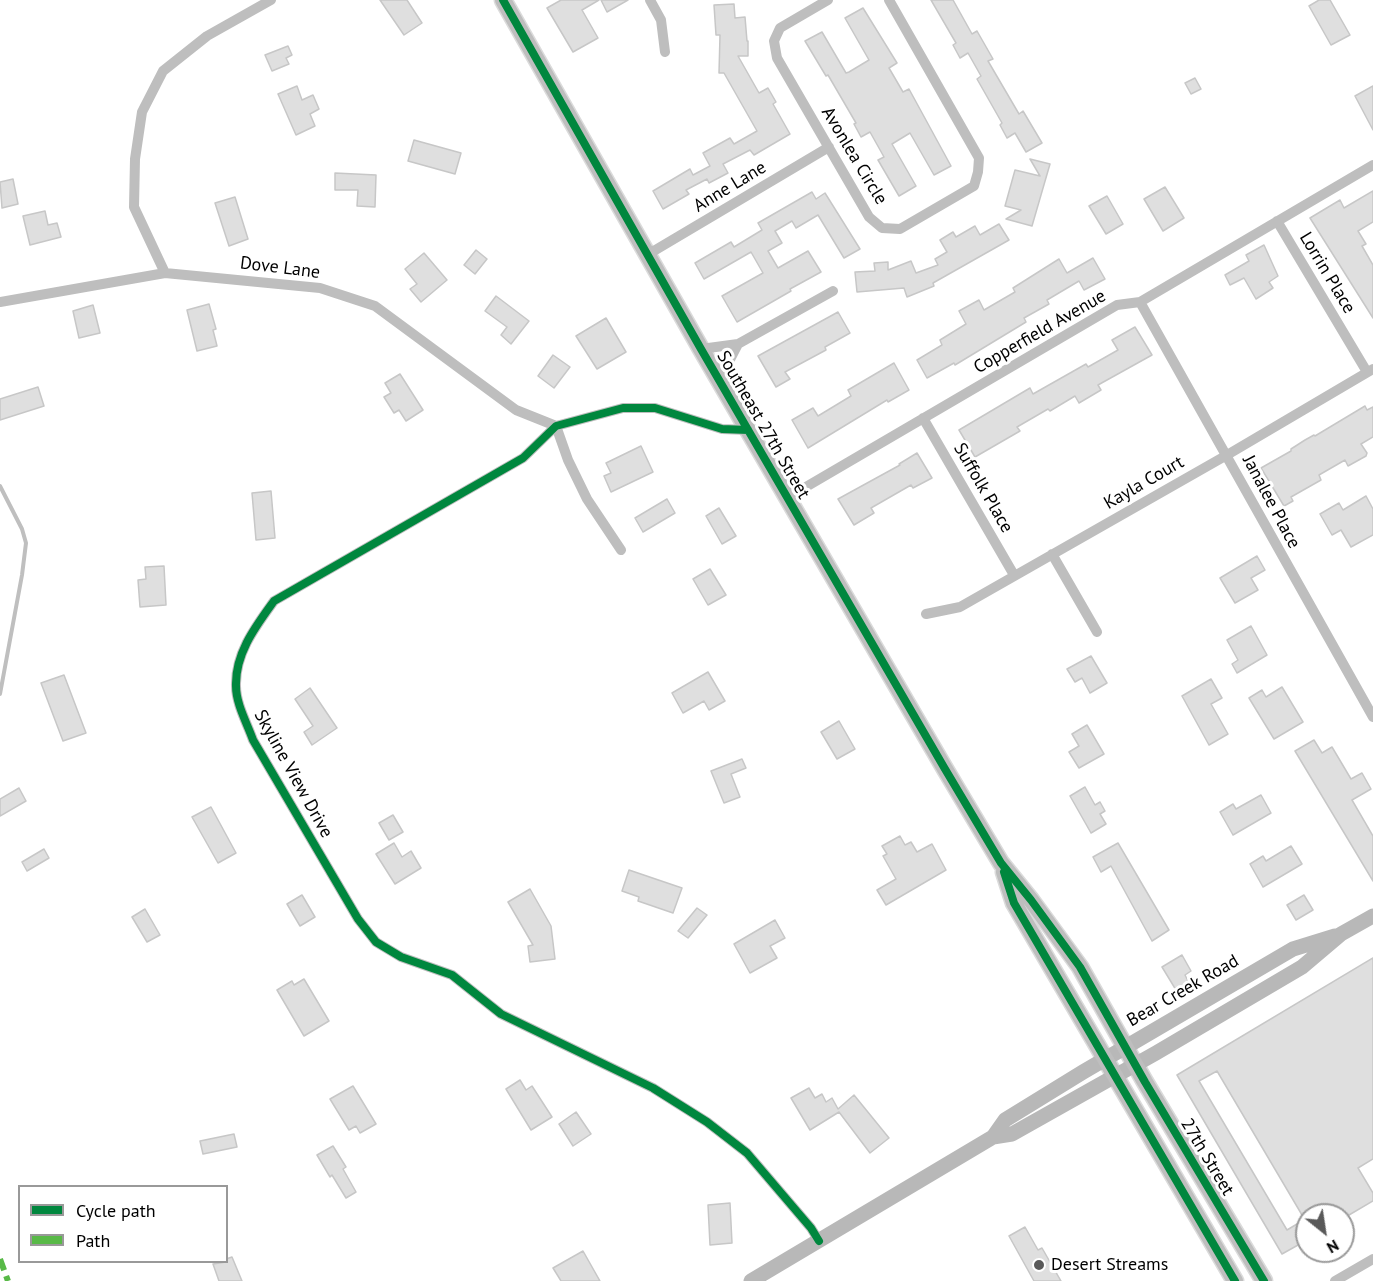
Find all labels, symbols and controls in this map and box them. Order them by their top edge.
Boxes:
street label: Avonlea Circle [816,103,892,209]
street label: Anne Lane [690,157,770,217]
street label: Lorrin Place [1294,229,1360,317]
street label: Dove Lane [239,252,321,284]
street label: Copperfield Avenue [970,285,1110,379]
street label: Southeast 27th Street [712,347,814,503]
street label: Suffolk Place [949,439,1017,537]
street label: Kayla Court [1100,452,1188,514]
street label: Janalee Place [1237,452,1305,552]
street label: Skyline View Drive [249,706,337,842]
street label: Bear Creek Road [1123,950,1243,1032]
street label: 27th Street [1176,1115,1238,1199]
legend [18,1185,228,1263]
text: Cycle path [76,1199,156,1222]
north arrow [1295,1203,1355,1263]
text: Path [76,1229,110,1252]
text: N [1323,1236,1343,1258]
place label: Desert Streams [1051,1254,1168,1276]
marker: Desert Streams [1032,1258,1046,1272]

